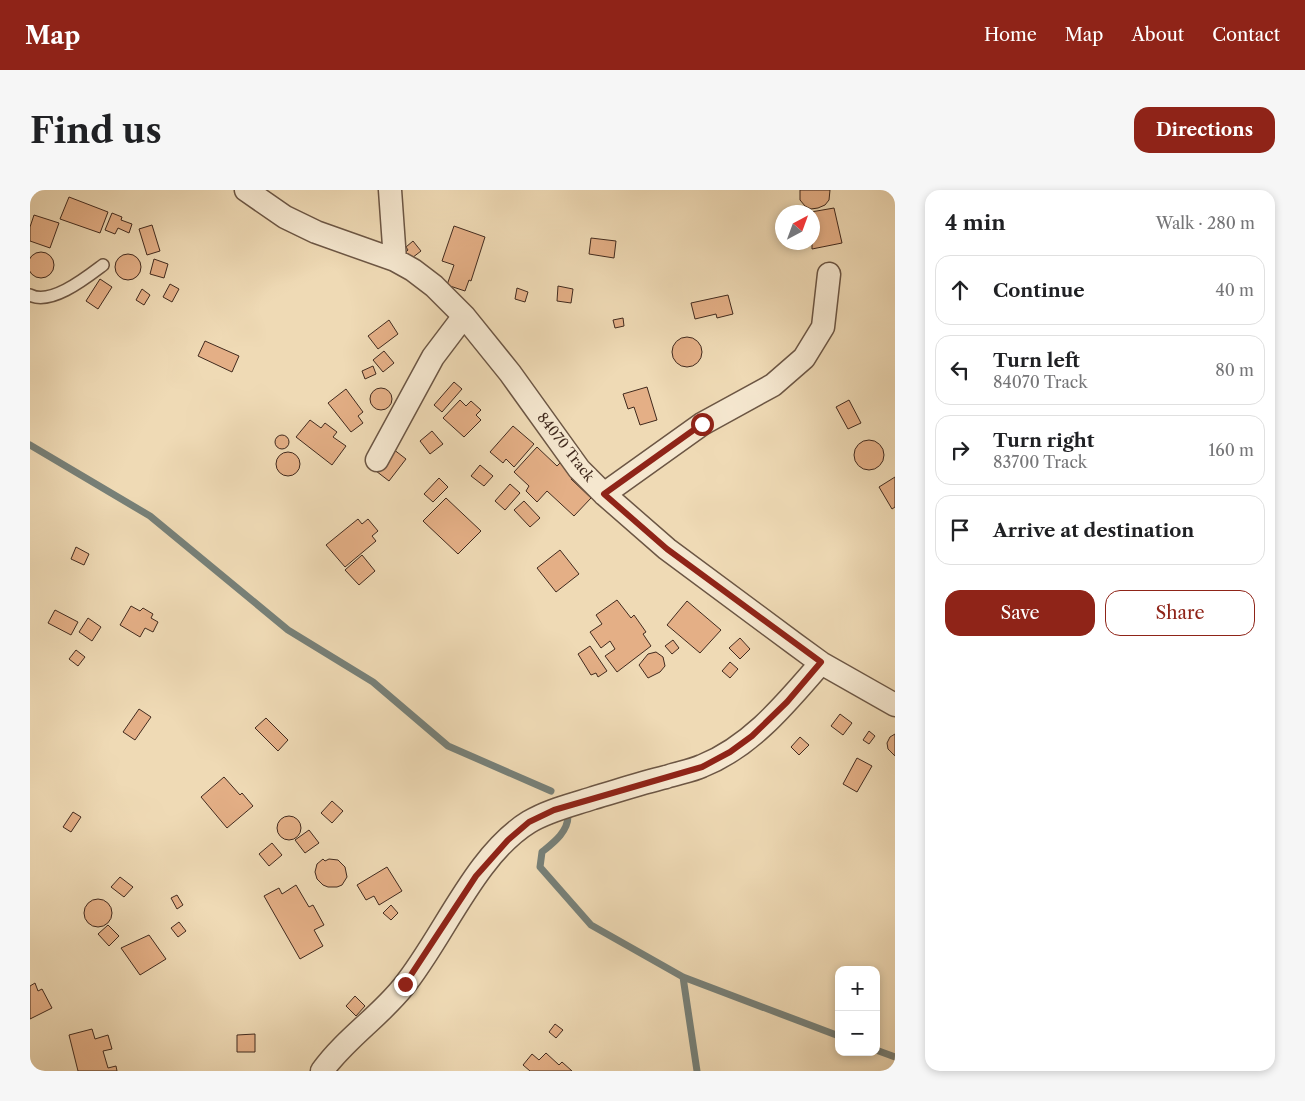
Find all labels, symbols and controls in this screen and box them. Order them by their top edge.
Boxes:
text: Map [25,21,80,50]
text: Home [984,24,1037,46]
text: Map [1065,24,1103,46]
text: About [1131,24,1184,46]
text: Contact [1212,24,1280,46]
button: Directions [1134,107,1275,153]
text: Find us [30,109,162,152]
north arrow [775,205,820,250]
text: 4 min [945,210,1006,235]
text: Walk · 280 m [1156,213,1255,233]
icon: ahead [946,276,974,304]
text: Continue [993,279,1085,302]
text: 40 m [1215,280,1254,300]
text: Turn left [993,349,1080,372]
icon: left [946,356,974,384]
text: 80 m [1215,360,1254,380]
text: 84070 Track [993,372,1088,392]
street label: 84070 Track [533,409,599,486]
route start [691,413,714,436]
text: Turn right [993,429,1094,452]
icon: right [946,436,974,464]
text: 160 m [1209,440,1254,460]
text: 83700 Track [993,452,1087,472]
icon: arrive [946,516,974,544]
text: Arrive at destination [993,519,1194,542]
button: Save [945,590,1095,636]
button: Share [1105,590,1255,636]
map controls [835,966,880,1056]
button: + [835,966,880,1011]
route end [394,973,417,996]
button: − [835,1011,880,1056]

